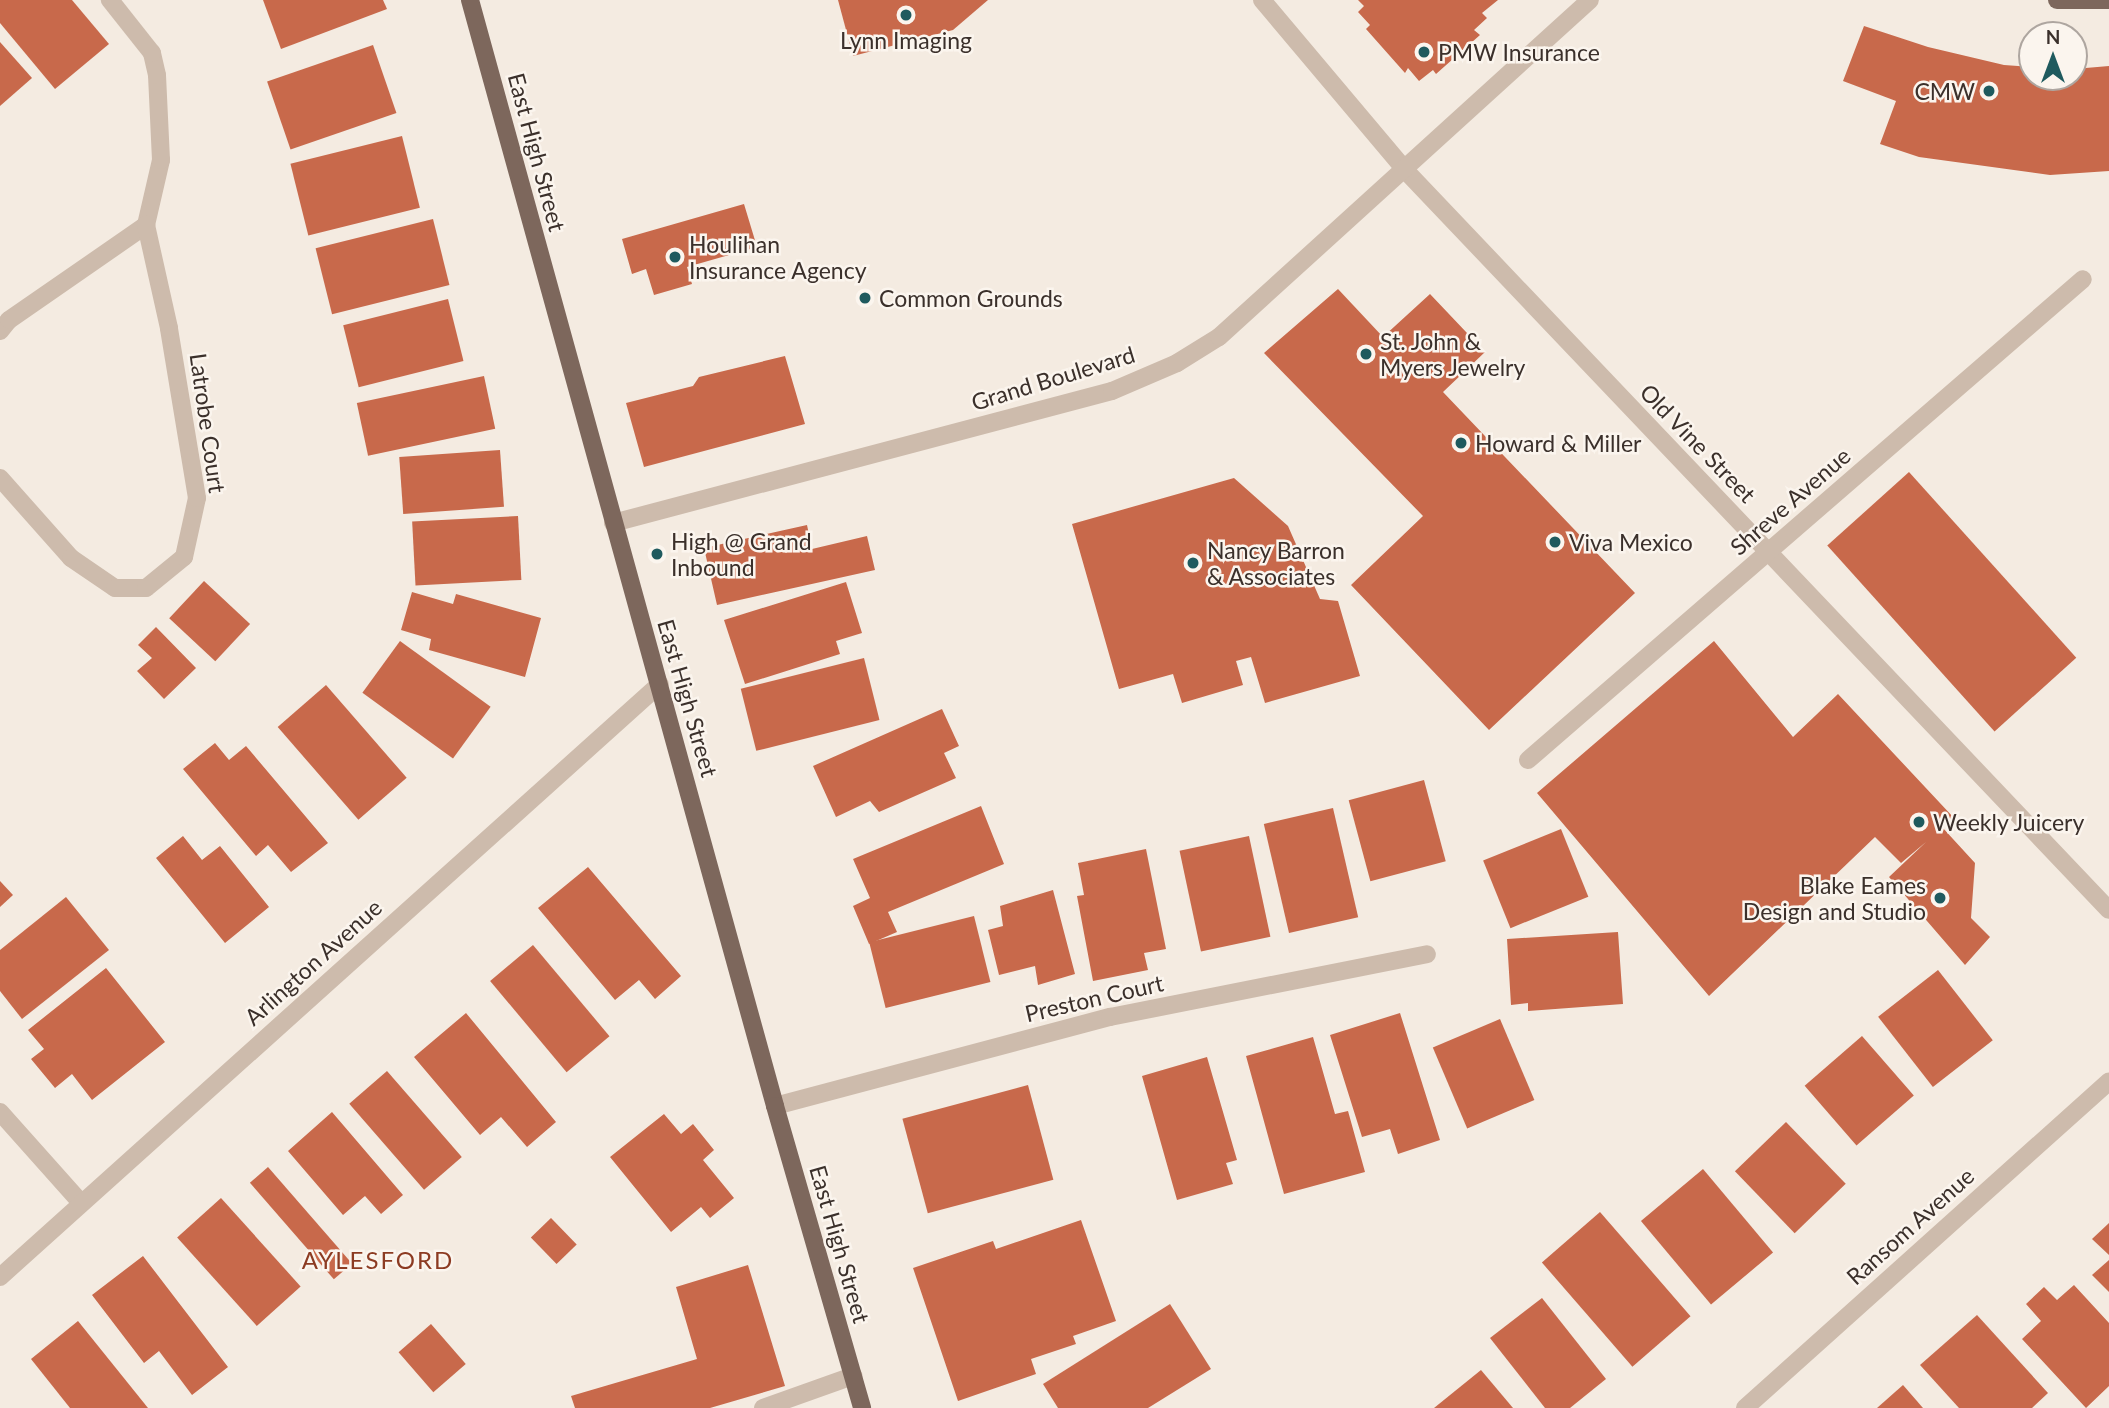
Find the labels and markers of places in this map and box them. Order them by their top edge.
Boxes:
marker: Lynn Imaging [898,7,914,23]
place label: Lynn Imaging [840,26,972,54]
place label: PMW Insurance [1438,38,1600,66]
marker: PMW Insurance [1416,44,1432,60]
place label: CMW [1914,77,1975,105]
marker: CMW [1981,83,1997,99]
place label: Houlihan Insurance Agency [689,230,867,284]
marker: Houlihan Insurance Agency [667,249,683,265]
place label: Common Grounds [879,284,1063,312]
marker: Common Grounds [857,290,873,306]
place label: St. John & Myers Jewelry [1380,327,1526,381]
marker: St. John & Myers Jewelry [1358,346,1374,362]
place label: Howard & Miller [1475,429,1641,457]
marker: Howard & Miller [1453,435,1469,451]
place label: High @ Grand Inbound [671,527,812,581]
place label: Viva Mexico [1569,528,1693,556]
marker: Viva Mexico [1547,534,1563,550]
place label: Nancy Barron & Associates [1207,536,1345,590]
marker: High @ Grand Inbound [649,546,665,562]
marker: Nancy Barron & Associates [1185,555,1201,571]
place label: Weekly Juicery [1933,808,2086,836]
marker: Weekly Juicery [1911,814,1927,830]
place label: Blake Eames Design and Studio [1743,871,1926,925]
marker: Blake Eames Design and Studio [1932,890,1948,906]

